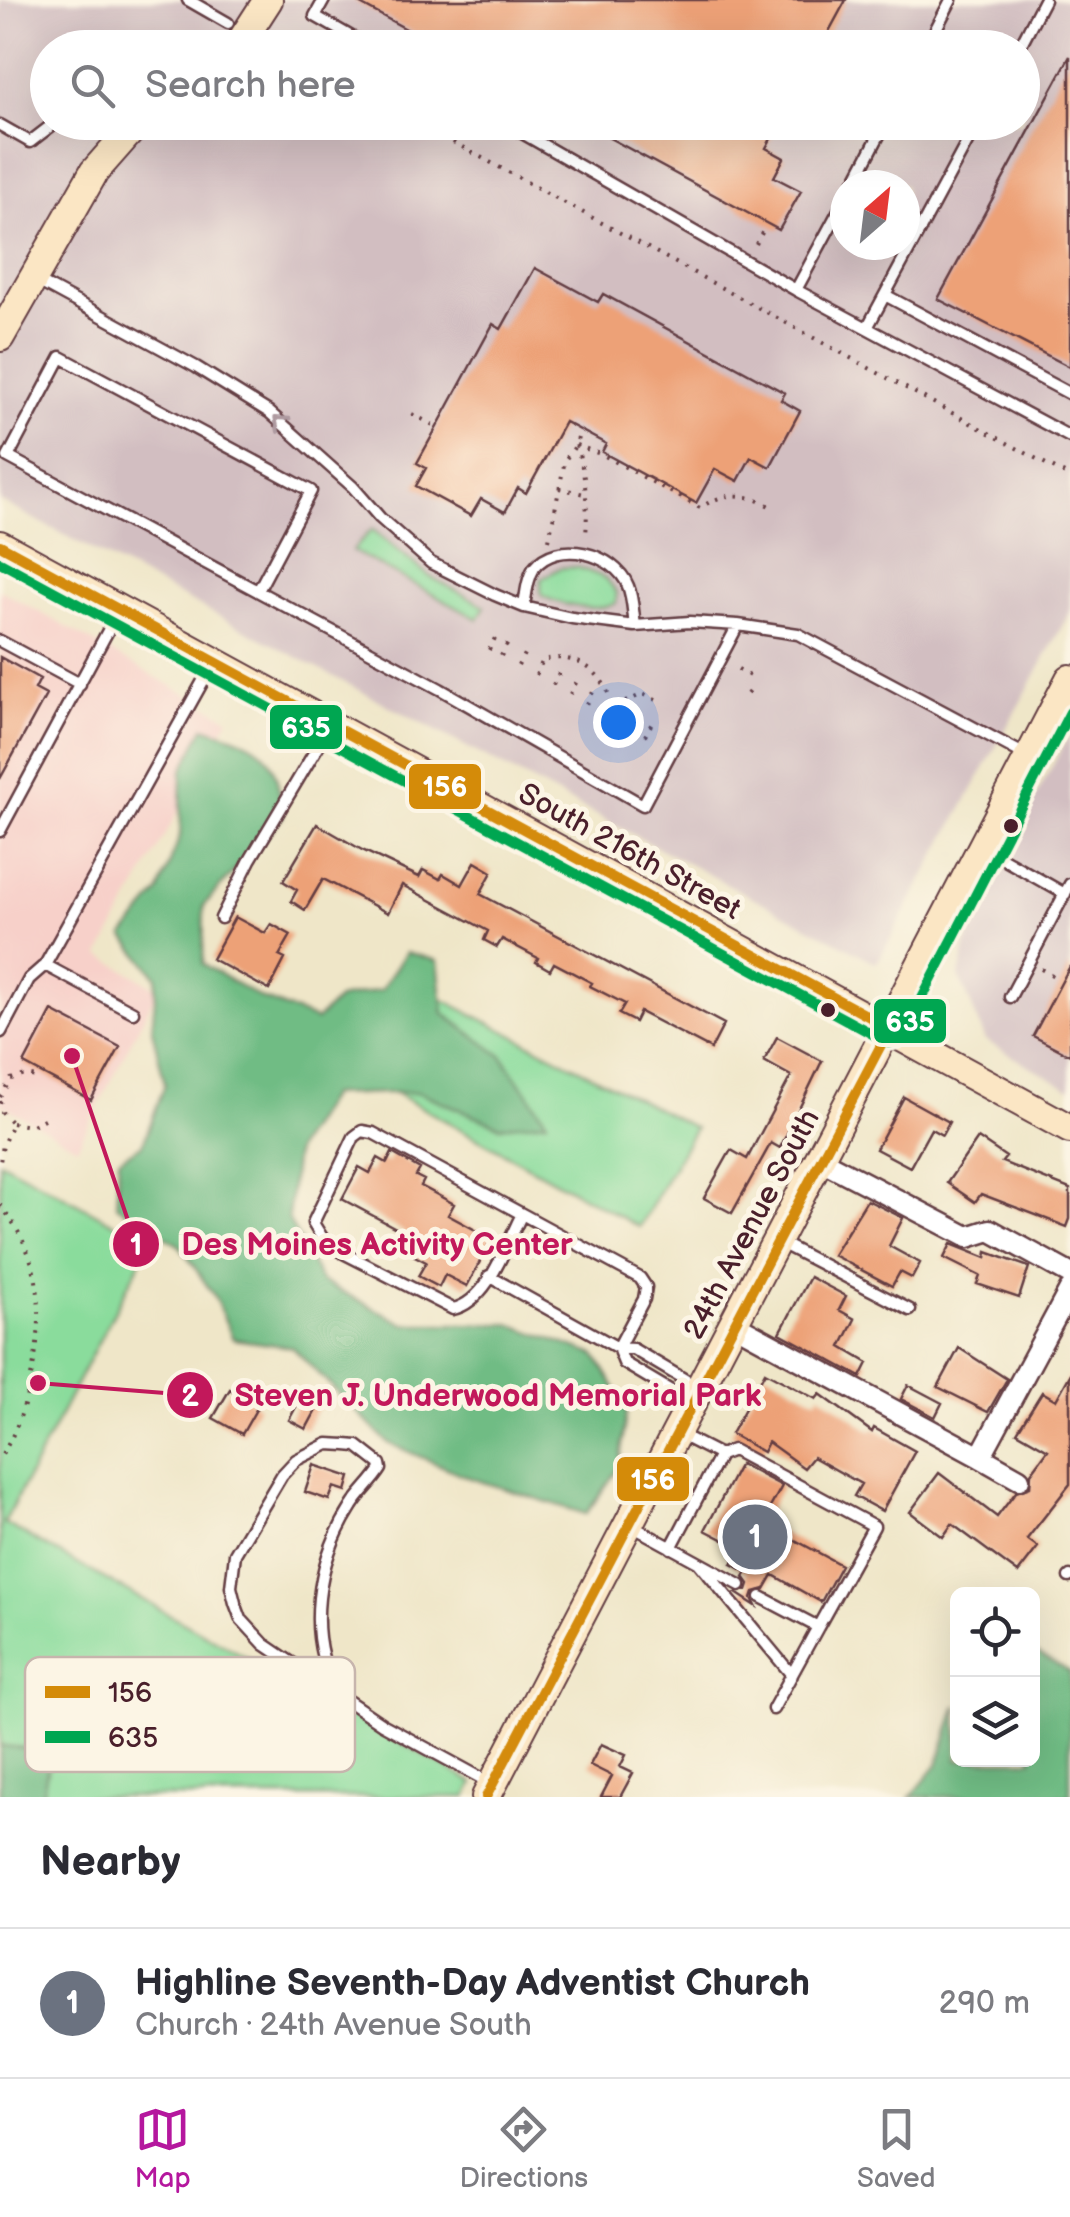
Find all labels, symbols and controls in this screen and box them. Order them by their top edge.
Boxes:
search box [30,30,1040,140]
icon: search [65,58,120,113]
text: Search here [145,63,356,108]
north arrow [830,170,920,260]
one-way arrow [273,416,292,434]
your location [593,697,644,748]
line badge: 635 [268,703,344,751]
text: 635 [281,712,331,745]
line badge: 156 [407,762,483,811]
text: 156 [423,771,467,804]
street label: South 216th Street [512,776,747,928]
unlabelled marker [1001,816,1021,836]
line badge: 635 [872,997,948,1045]
unlabelled marker [818,1000,838,1020]
text: 635 [885,1006,935,1039]
street label: 24th Avenue South [676,1103,828,1346]
callout: Des Moines Activity Center [111,1213,593,1275]
text: Des Moines Activity Center [181,1226,573,1265]
text: 1 [130,1228,142,1264]
callout: Steven J. Underwood Memorial Park [165,1364,782,1426]
text: Steven J. Underwood Memorial Park [234,1377,762,1416]
text: 2 [181,1379,199,1415]
line badge: 156 [615,1455,691,1503]
text: 156 [631,1464,675,1497]
pin: 1 [722,1500,788,1574]
map controls [950,1587,1040,1767]
button: locate [950,1587,1040,1677]
legend [25,1657,355,1772]
text: 156 [108,1677,152,1710]
button: layers [950,1677,1040,1767]
text: 635 [108,1722,158,1755]
text: Nearby [40,1837,180,1888]
text: Highline Seventh-Day Adventist Church [135,1961,810,2006]
text: 1 [66,1984,79,2023]
text: 290 m [939,1984,1030,2023]
text: Church · 24th Avenue South [135,2006,532,2045]
tab: Map [134,2102,191,2195]
tab: Directions [459,2102,588,2195]
tab: Saved [857,2102,936,2195]

